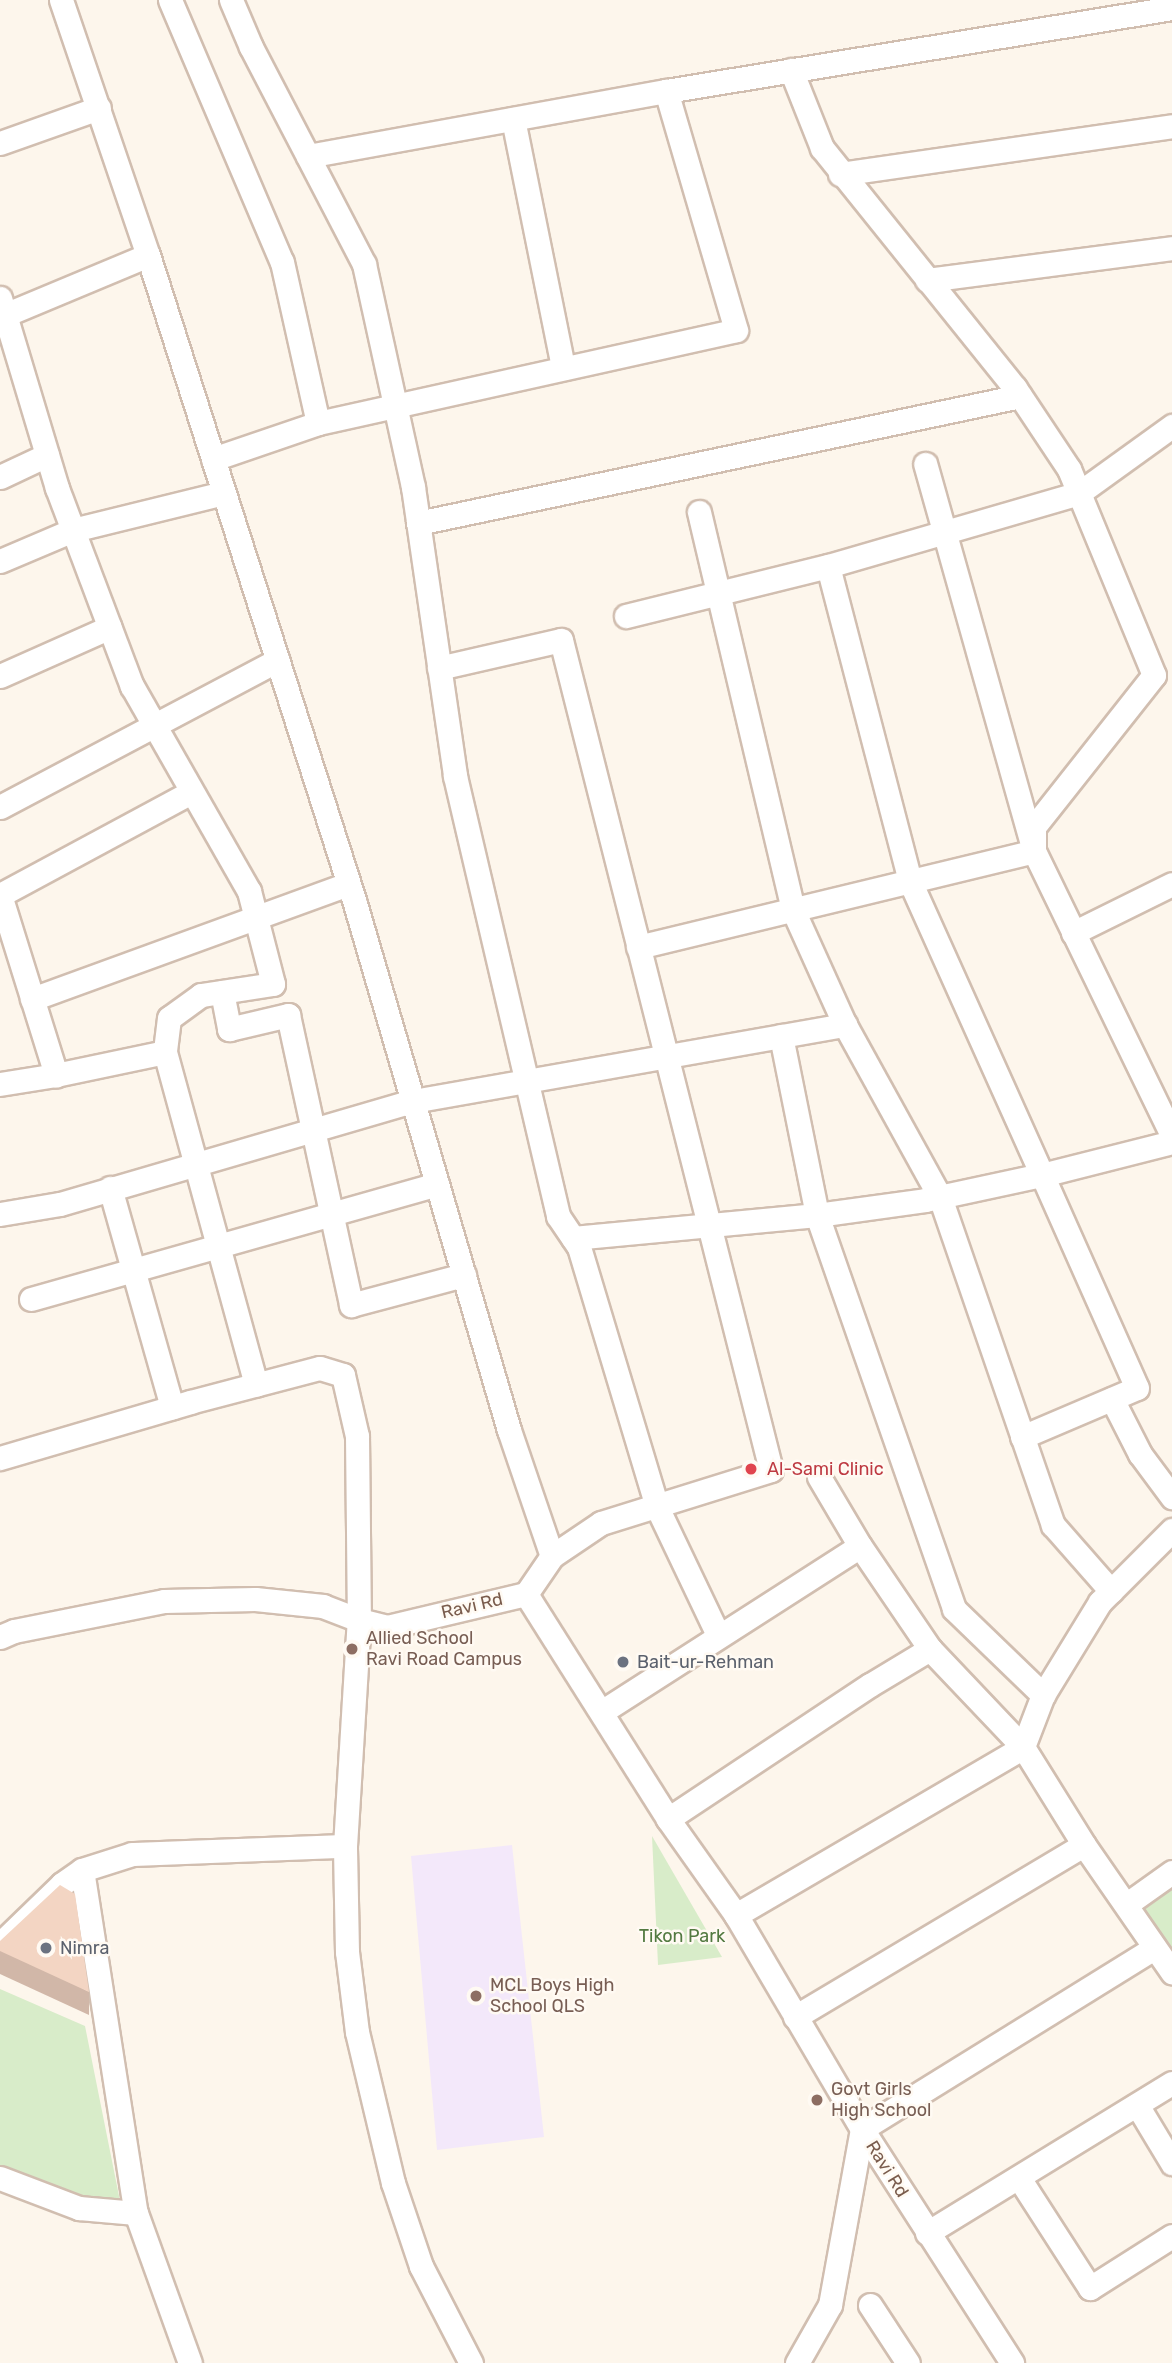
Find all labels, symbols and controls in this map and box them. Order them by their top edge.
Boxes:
place label: Al-Sami Clinic [767,1458,884,1480]
marker: Al-Sami Clinic [741,1459,761,1479]
street label: Ravi Rd [439,1588,505,1624]
place label: Allied School Ravi Road Campus [366,1628,522,1670]
marker: Allied School Ravi Road Campus [344,1641,360,1657]
place label: Bait-ur-Rehman [637,1651,774,1673]
marker: Bait-ur-Rehman [615,1654,631,1670]
park label: Tikon Park [639,1925,725,1947]
place label: Nimra [60,1937,109,1959]
marker: Nimra [38,1940,54,1956]
place label: MCL Boys High School QLS [490,1975,615,2018]
marker: MCL Boys High School QLS [468,1988,484,2004]
place label: Govt Girls High School [831,2079,931,2122]
marker: Govt Girls High School [809,2092,825,2108]
street label: Ravi Rd [861,2137,913,2201]

